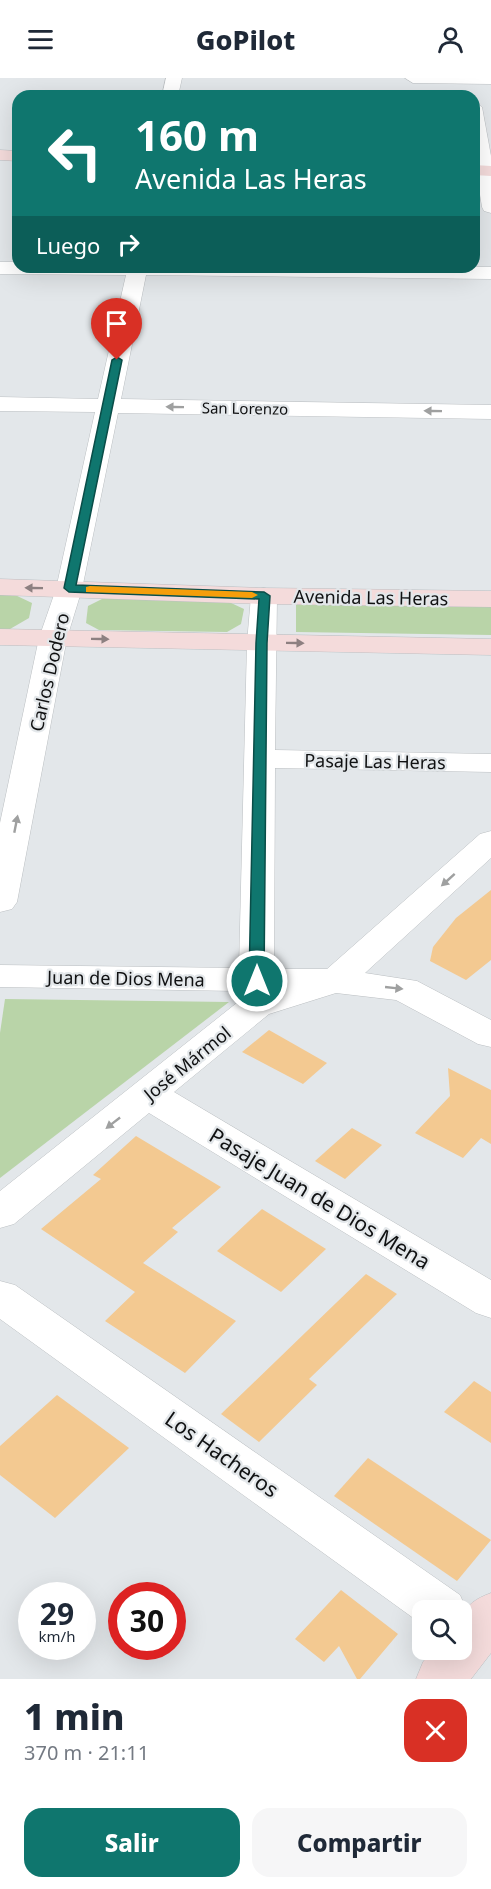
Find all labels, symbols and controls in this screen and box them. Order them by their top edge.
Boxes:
text: GoPilot [196,21,295,58]
icon: menu [24,23,57,56]
icon: person [434,23,467,56]
text: 160 m [135,106,259,163]
icon: left [36,114,114,192]
text: Avenida Las Heras [135,160,367,197]
icon: right [112,228,145,261]
text: Luego [36,230,100,260]
pin [91,298,142,360]
icon: arrive [100,307,133,340]
street label: San Lorenzo [202,397,288,419]
one-way arrow [165,402,184,412]
one-way arrow [423,406,442,416]
one-way arrow [24,583,43,593]
street label: Avenida Las Heras [294,584,448,610]
street label: Carlos Dodero [24,610,74,734]
one-way arrow [91,634,110,644]
one-way arrow [286,639,305,648]
street label: Pasaje Las Heras [304,748,446,774]
one-way arrow [12,814,21,833]
one-way arrow [440,873,455,887]
position arrow [225,949,289,1013]
street label: Juan de Dios Mena [45,965,205,991]
one-way arrow [385,983,404,992]
street label: José Mármol [137,1020,236,1107]
one-way arrow [105,1117,120,1129]
street label: Pasaje Juan de Dios Mena [204,1121,436,1275]
street label: Los Hacheros [160,1405,284,1503]
speed limit sign: 30 [108,1582,186,1660]
text: 29 [40,1593,74,1634]
map controls [412,1600,472,1660]
button: search [412,1600,472,1660]
text: km/h [39,1626,75,1646]
text: 1 min [24,1692,125,1741]
button: close [404,1699,467,1762]
text: 370 m · 21:11 [24,1739,149,1766]
button: Salir [24,1808,240,1877]
button: Compartir [252,1808,467,1877]

